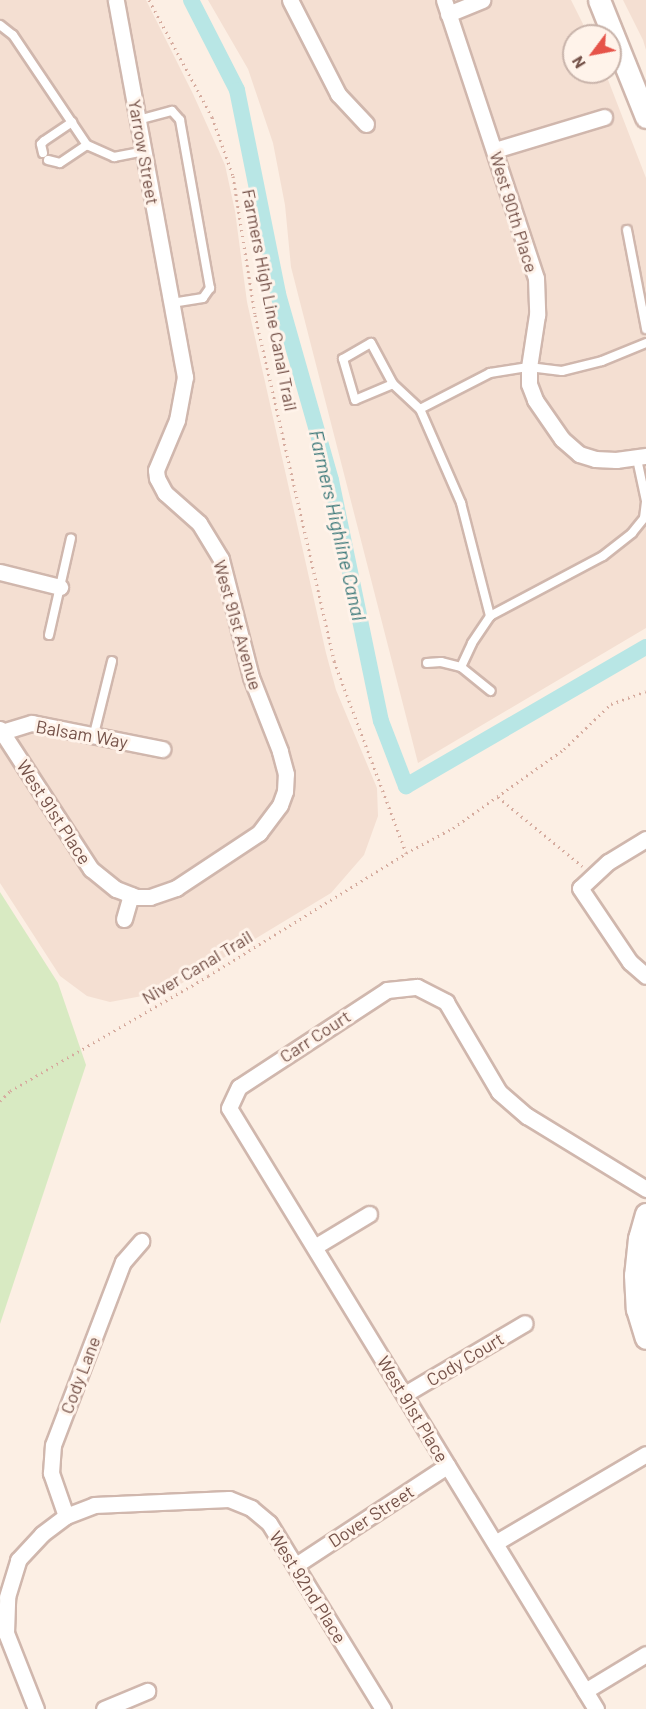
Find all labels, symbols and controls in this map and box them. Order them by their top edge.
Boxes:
north arrow [562,24,622,84]
text: N [567,53,589,72]
street label: Yarrow Street [124,98,164,206]
street label: West 90th Place [485,149,543,275]
street label: Farmers High Line Canal Trail [238,187,302,413]
water label: Farmers Highline Canal [304,427,372,623]
street label: West 91st Avenue [209,557,267,693]
street label: Balsam Way [34,715,130,753]
street label: West 91st Place [12,756,96,868]
street label: Niver Canal Trail [138,926,256,1008]
street label: Carr Court [275,1005,355,1067]
street label: Cody Court [423,1328,507,1390]
street label: Cody Lane [55,1333,105,1417]
street label: West 91st Place [373,1352,453,1466]
street label: Dover Street [324,1480,418,1552]
street label: West 92nd Place [265,1527,351,1647]

